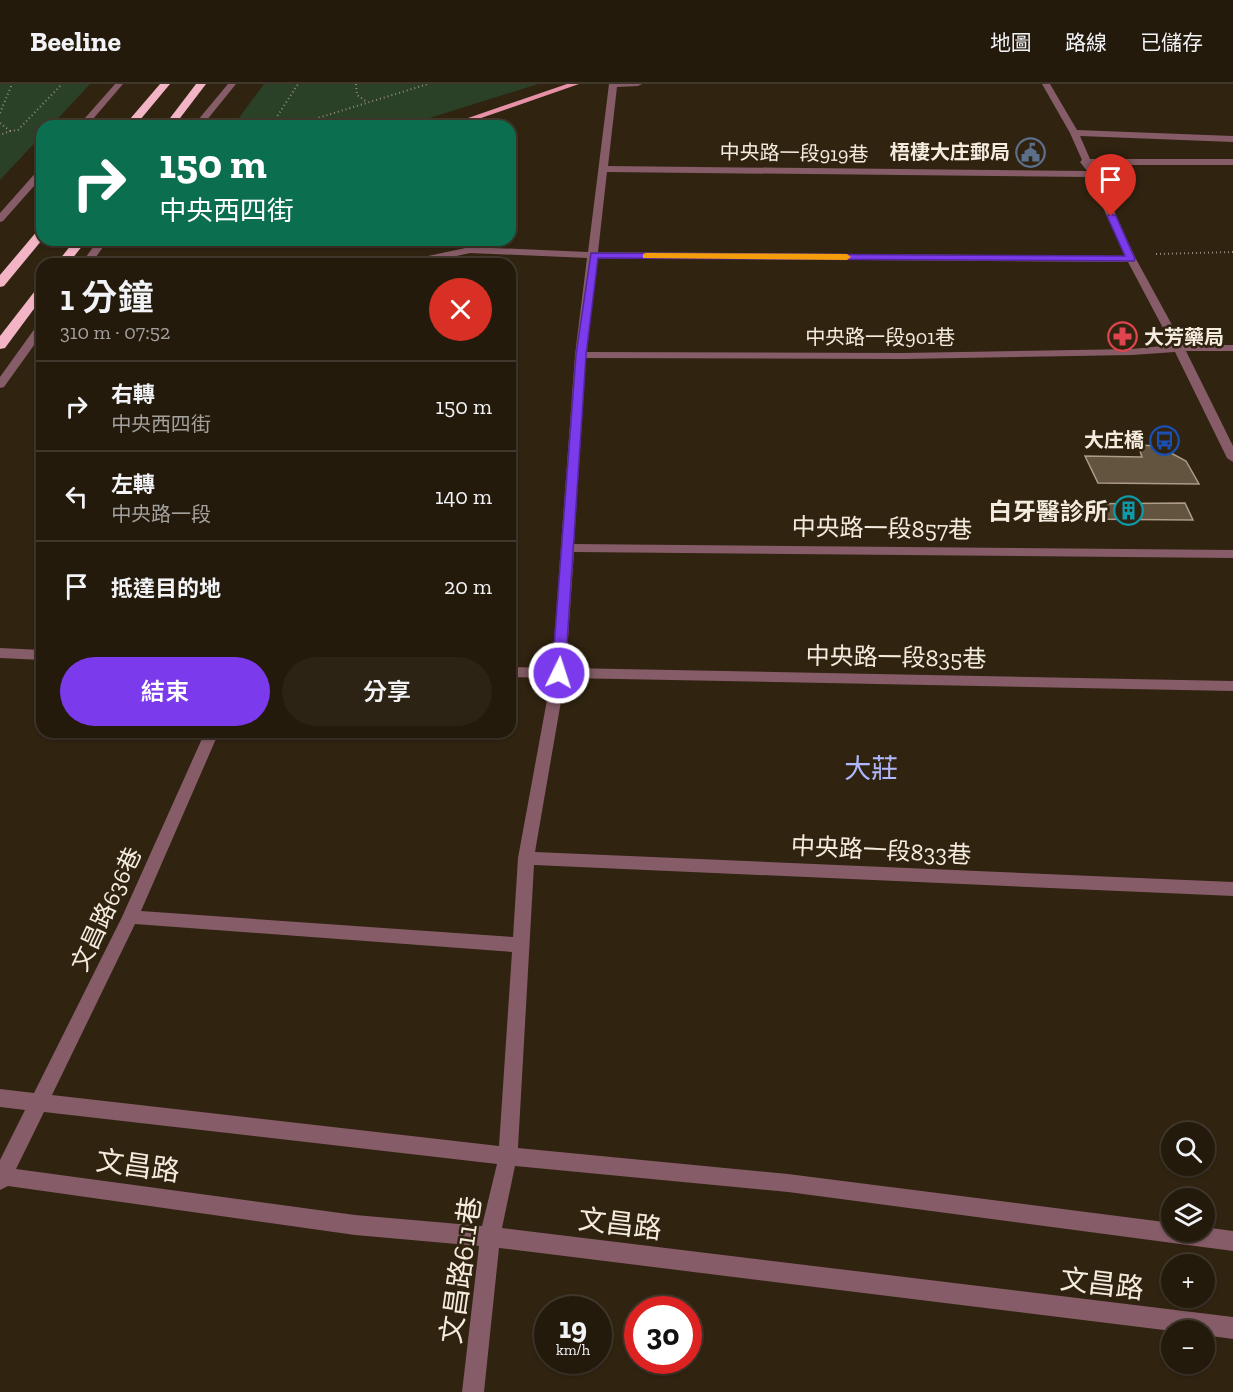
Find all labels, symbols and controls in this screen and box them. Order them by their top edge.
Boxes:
text: Beeline [30,25,121,58]
text: 地圖 [990,30,1032,55]
text: 路線 [1065,30,1107,55]
text: 已儲存 [1140,30,1203,55]
public building icon: 梧棲大庄郵局 [1015,136,1047,168]
text: 150 m [159,138,267,189]
street label: 中央路一段919巷 [719,140,869,166]
place label: 梧棲大庄郵局 [890,140,1010,164]
icon: right [60,144,138,222]
pin [1085,154,1136,216]
icon: arrive [1094,163,1127,196]
text: 中央西四街 [159,195,294,227]
text: 1 分鐘 [60,276,154,319]
button: close [429,278,492,341]
text: 310 m · 07:52 [60,320,170,344]
pharmacy icon: 大芳藥局 [1107,321,1139,353]
street label: 中央路一段901巷 [805,325,955,349]
place label: 大芳藥局 [1144,325,1224,349]
text: 右轉 [111,381,155,408]
icon: right [60,390,93,423]
text: 150 m [436,393,492,420]
text: 中央西四街 [111,412,211,436]
bus stop icon: 大庄橋 [1149,424,1181,456]
place label: 大庄橋 [1084,428,1144,452]
text: 左轉 [111,471,155,498]
icon: left [60,480,93,513]
text: 140 m [435,483,492,510]
building icon: 白牙醫診所 [1113,495,1145,527]
place label: 白牙醫診所 [988,497,1108,526]
text: 中央路一段 [111,502,211,526]
street label: 中央路一段857巷 [792,512,972,544]
icon: arrive [60,570,93,603]
text: 20 m [444,573,492,600]
text: 抵達目的地 [111,575,221,602]
position arrow [527,641,591,705]
street label: 中央路一段835巷 [805,641,987,673]
button: 結束 [60,657,270,726]
button: 分享 [282,657,492,726]
district label: 大莊 [844,753,898,785]
street label: 中央路一段833巷 [790,831,972,869]
street label: 文昌路636巷 [65,842,147,976]
map controls [1161,1122,1215,1374]
button: search [1161,1122,1215,1176]
street label: 文昌路 [94,1144,182,1188]
button: layers [1161,1188,1215,1242]
street label: 文昌路611巷 [434,1194,488,1346]
street label: 文昌路 [576,1203,664,1245]
button: + [1161,1254,1215,1308]
street label: 文昌路 [1058,1263,1146,1305]
speed limit sign: 30 [624,1296,702,1374]
text: 19 [559,1310,587,1346]
button: − [1161,1320,1215,1374]
text: km/h [556,1341,590,1359]

